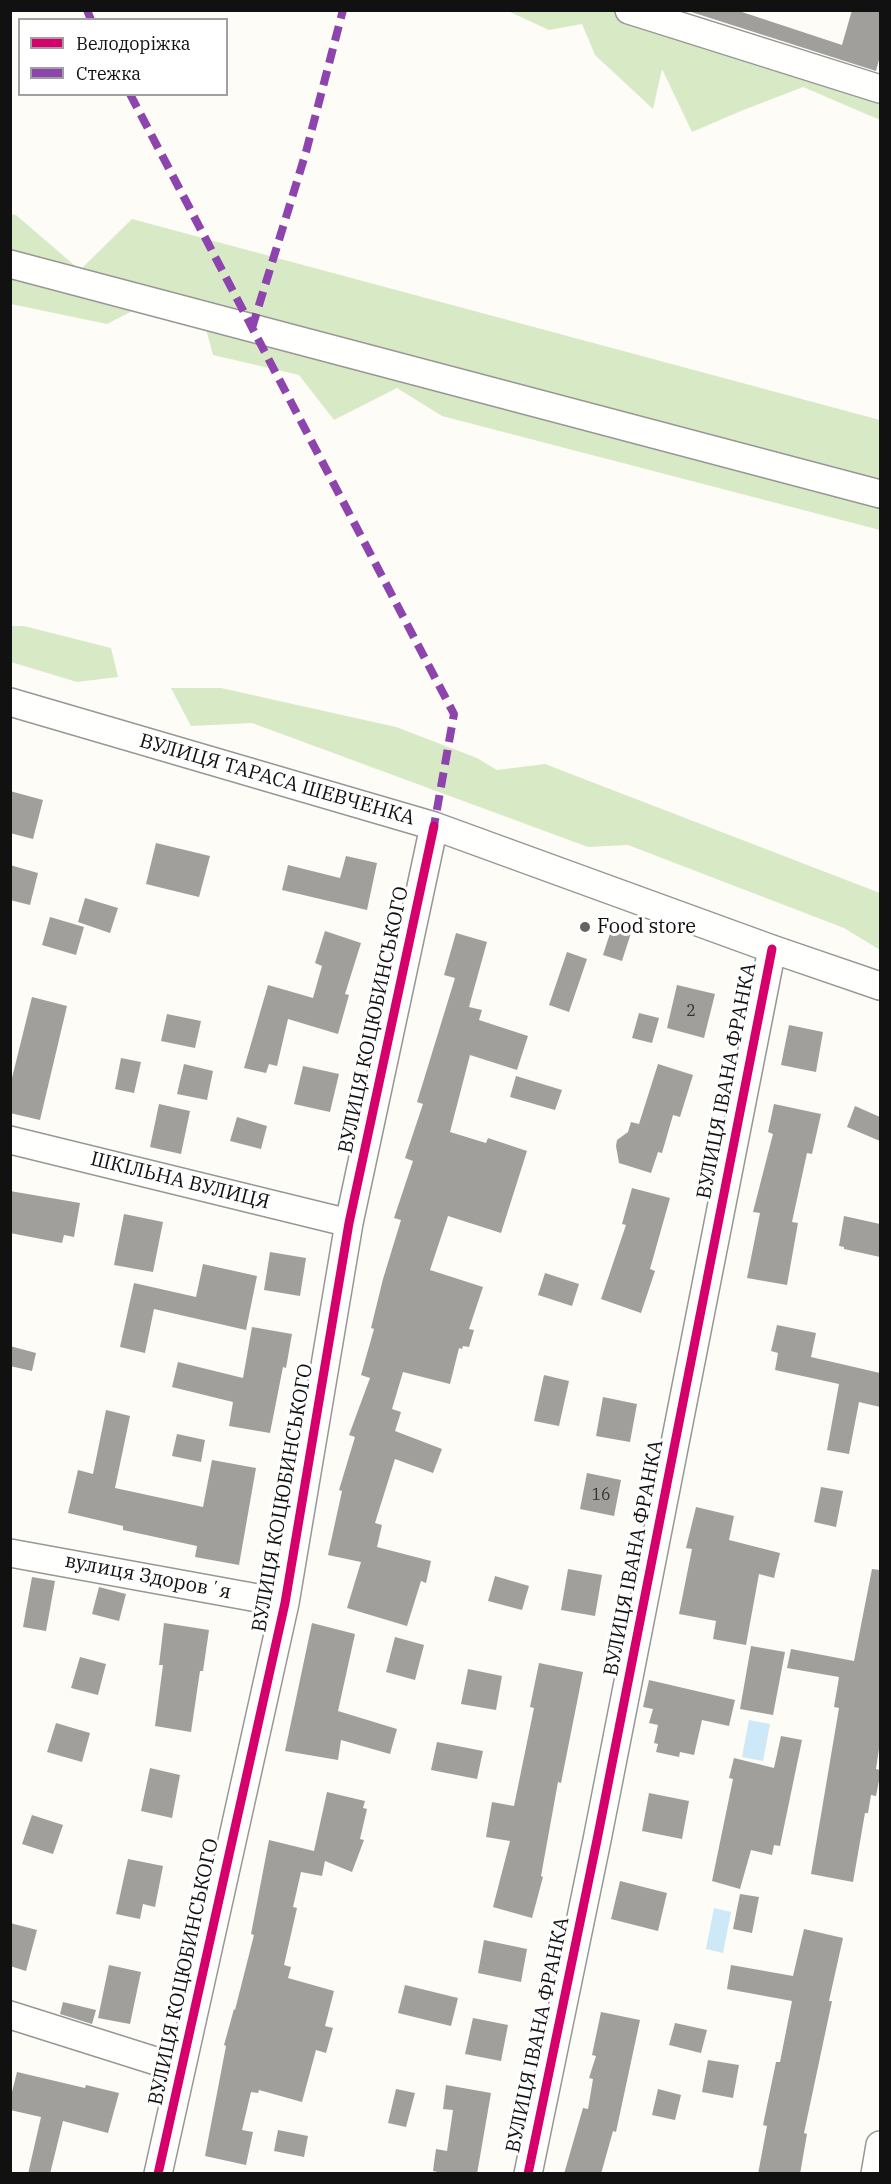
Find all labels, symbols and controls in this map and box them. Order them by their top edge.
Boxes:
legend [18,18,228,96]
text: Велодоріжка [76,32,191,55]
text: Стежка [76,62,141,85]
street label: ВУЛИЦЯ ТАРАСА ШЕВЧЕНКА [137,729,417,831]
street label: ВУЛИЦЯ КОЦЮБИНСЬКОГО [334,884,414,1156]
place label: Food store [597,915,696,939]
marker: Food store [578,920,592,934]
street label: ВУЛИЦЯ ІВАНА ФРАНКА [692,961,762,1201]
house number: 2 [686,1001,696,1021]
street label: ШКІЛЬНА ВУЛИЦЯ [88,1147,272,1215]
street label: ВУЛИЦЯ КОЦЮБИНСЬКОГО [248,1362,318,1634]
street label: ВУЛИЦЯ ІВАНА ФРАНКА [599,1438,669,1678]
house number: 16 [591,1485,611,1505]
street label: вулиця Здоровʼя [63,1549,233,1605]
street label: ВУЛИЦЯ КОЦЮБИНСЬКОГО [144,1836,224,2108]
street label: ВУЛИЦЯ ІВАНА ФРАНКА [501,1915,575,2155]

